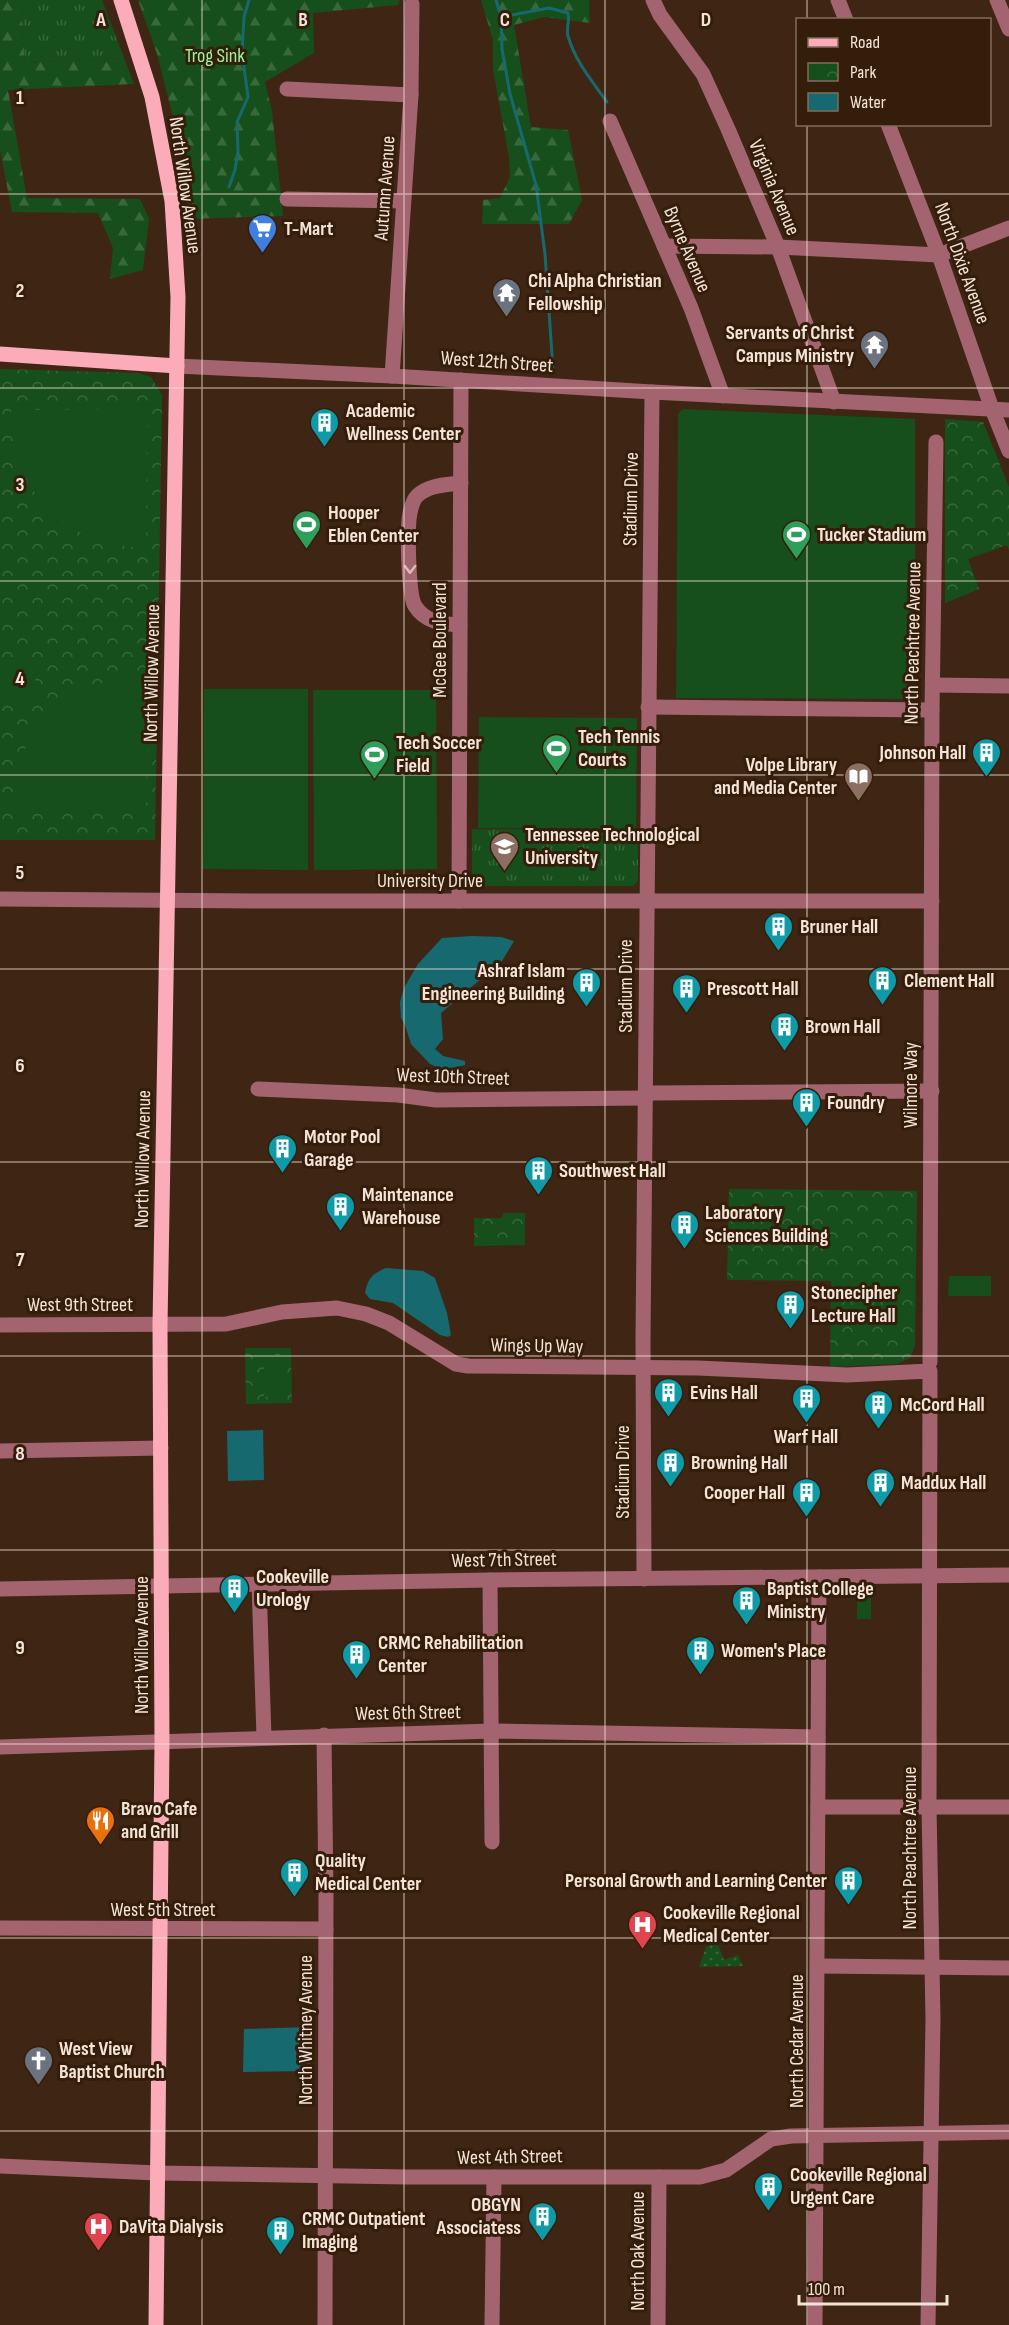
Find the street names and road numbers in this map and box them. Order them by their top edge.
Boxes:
street label: North Willow Avenue [164,115,206,255]
street label: Autumn Avenue [369,135,401,242]
street label: Virginia Avenue [743,136,805,239]
street label: North Dixie Avenue [929,199,995,327]
street label: Byrne Avenue [658,203,716,296]
street label: West 12th Street [440,346,554,378]
street label: Stadium Drive [618,452,644,546]
street label: North Peachtree Avenue [900,561,926,725]
street label: McGee Boulevard [428,582,452,698]
street label: North Willow Avenue [139,604,165,742]
street label: University Drive [377,869,483,893]
street label: Stadium Drive [614,939,638,1033]
street label: Wilmore Way [899,1042,923,1128]
street label: West 10th Street [396,1063,510,1091]
street label: North Willow Avenue [130,1090,156,1228]
street label: West 9th Street [27,1293,133,1317]
street label: Wings Up Way [490,1333,584,1359]
street label: Stadium Drive [611,1425,635,1519]
street label: West 7th Street [451,1547,557,1573]
street label: North Willow Avenue [130,1576,154,1714]
street label: West 6th Street [355,1700,461,1726]
street label: North Peachtree Avenue [898,1767,922,1929]
street label: West 5th Street [110,1898,216,1922]
street label: North Whitney Avenue [294,1955,318,2105]
street label: North Cedar Avenue [785,1974,809,2108]
street label: West 4th Street [457,2144,563,2170]
street label: North Oak Avenue [626,2191,650,2311]

